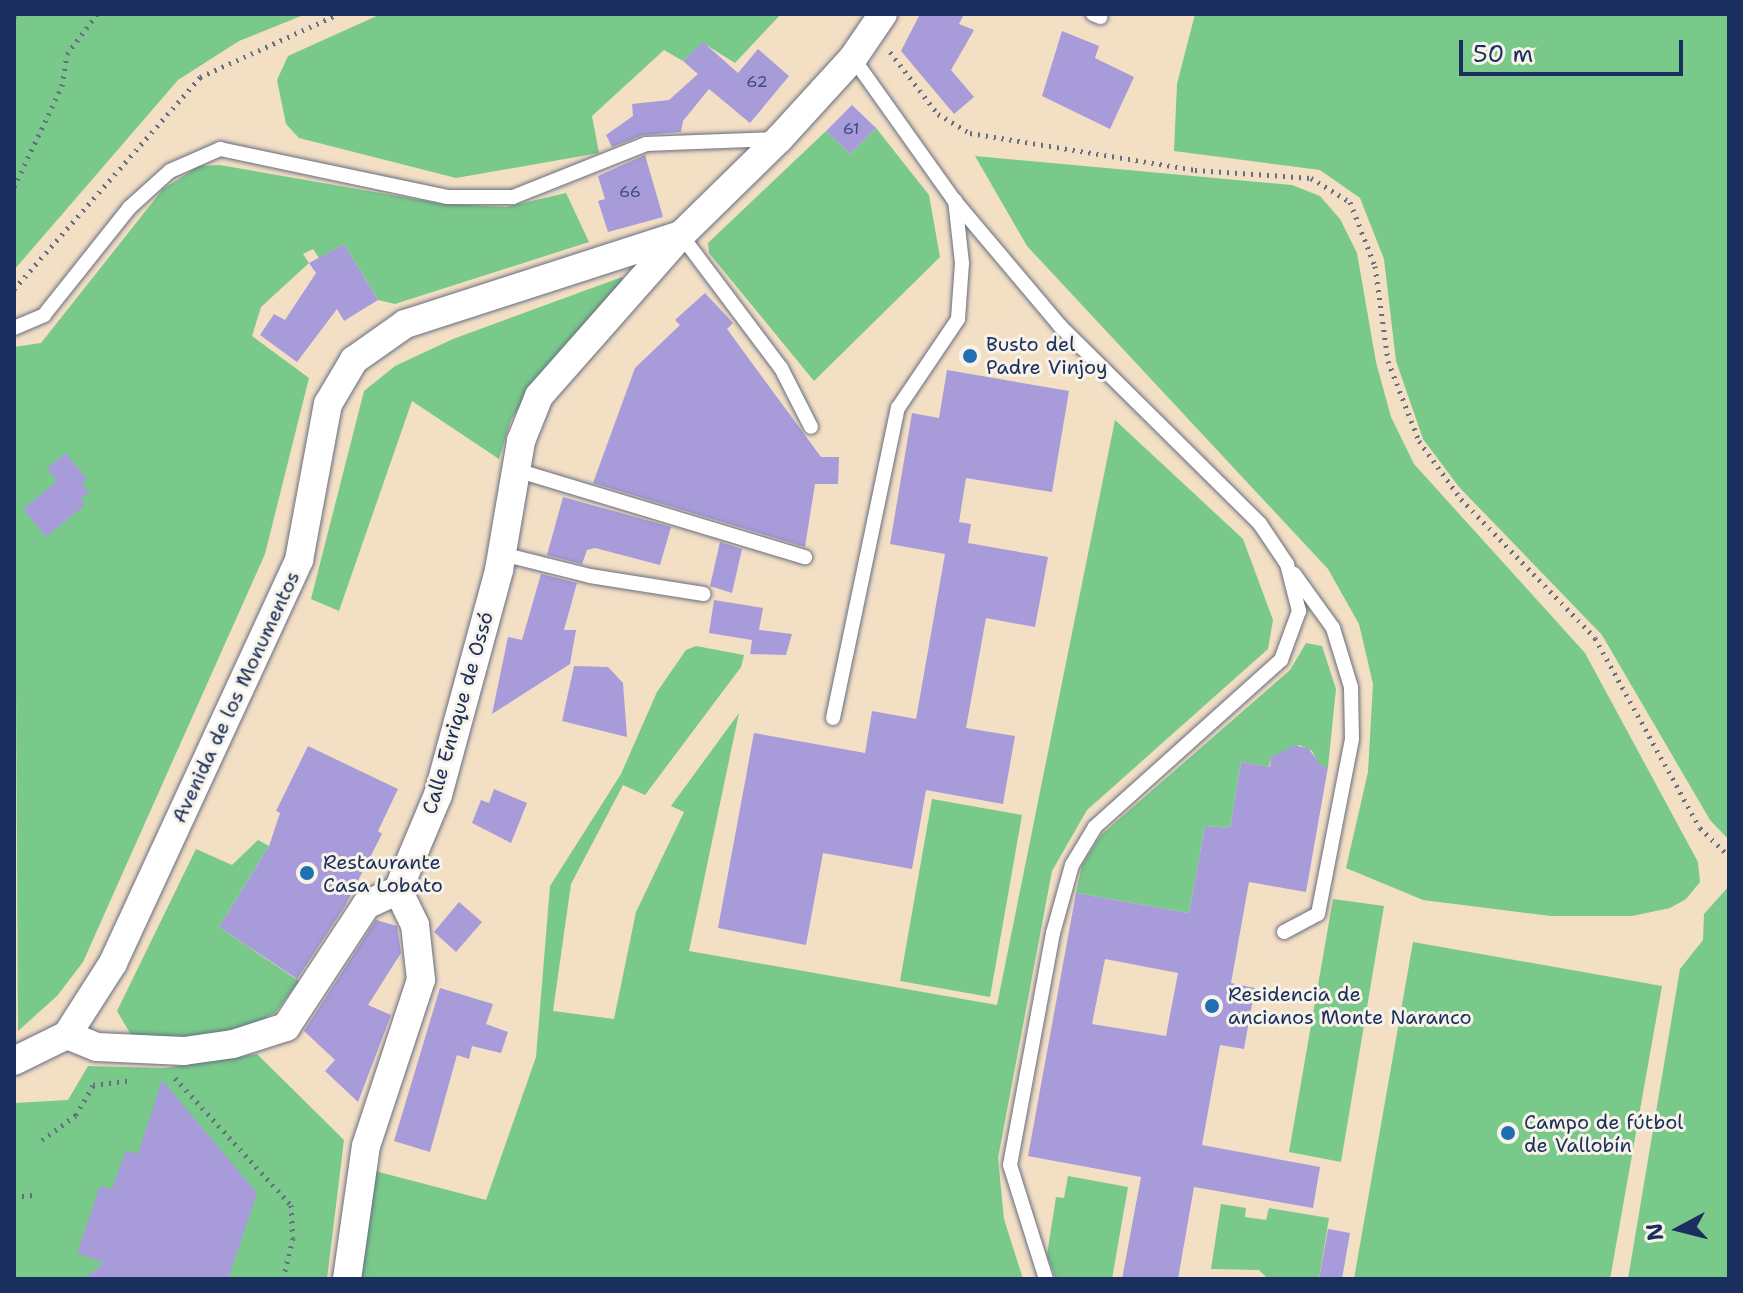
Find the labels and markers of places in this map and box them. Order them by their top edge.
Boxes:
place label: Busto del Padre Vinjoy [986,332,1108,379]
marker: Busto del Padre Vinjoy [961,347,979,365]
place label: Restaurante Casa Lobato [323,850,443,897]
marker: Restaurante Casa Lobato [298,864,316,882]
place label: Residencia de ancianos Monte Naranco [1228,982,1472,1029]
marker: Residencia de ancianos Monte Naranco [1203,997,1221,1015]
place label: Campo de fútbol de Vallobín [1524,1110,1683,1157]
marker: Campo de fútbol de Vallobín [1499,1124,1517,1142]

